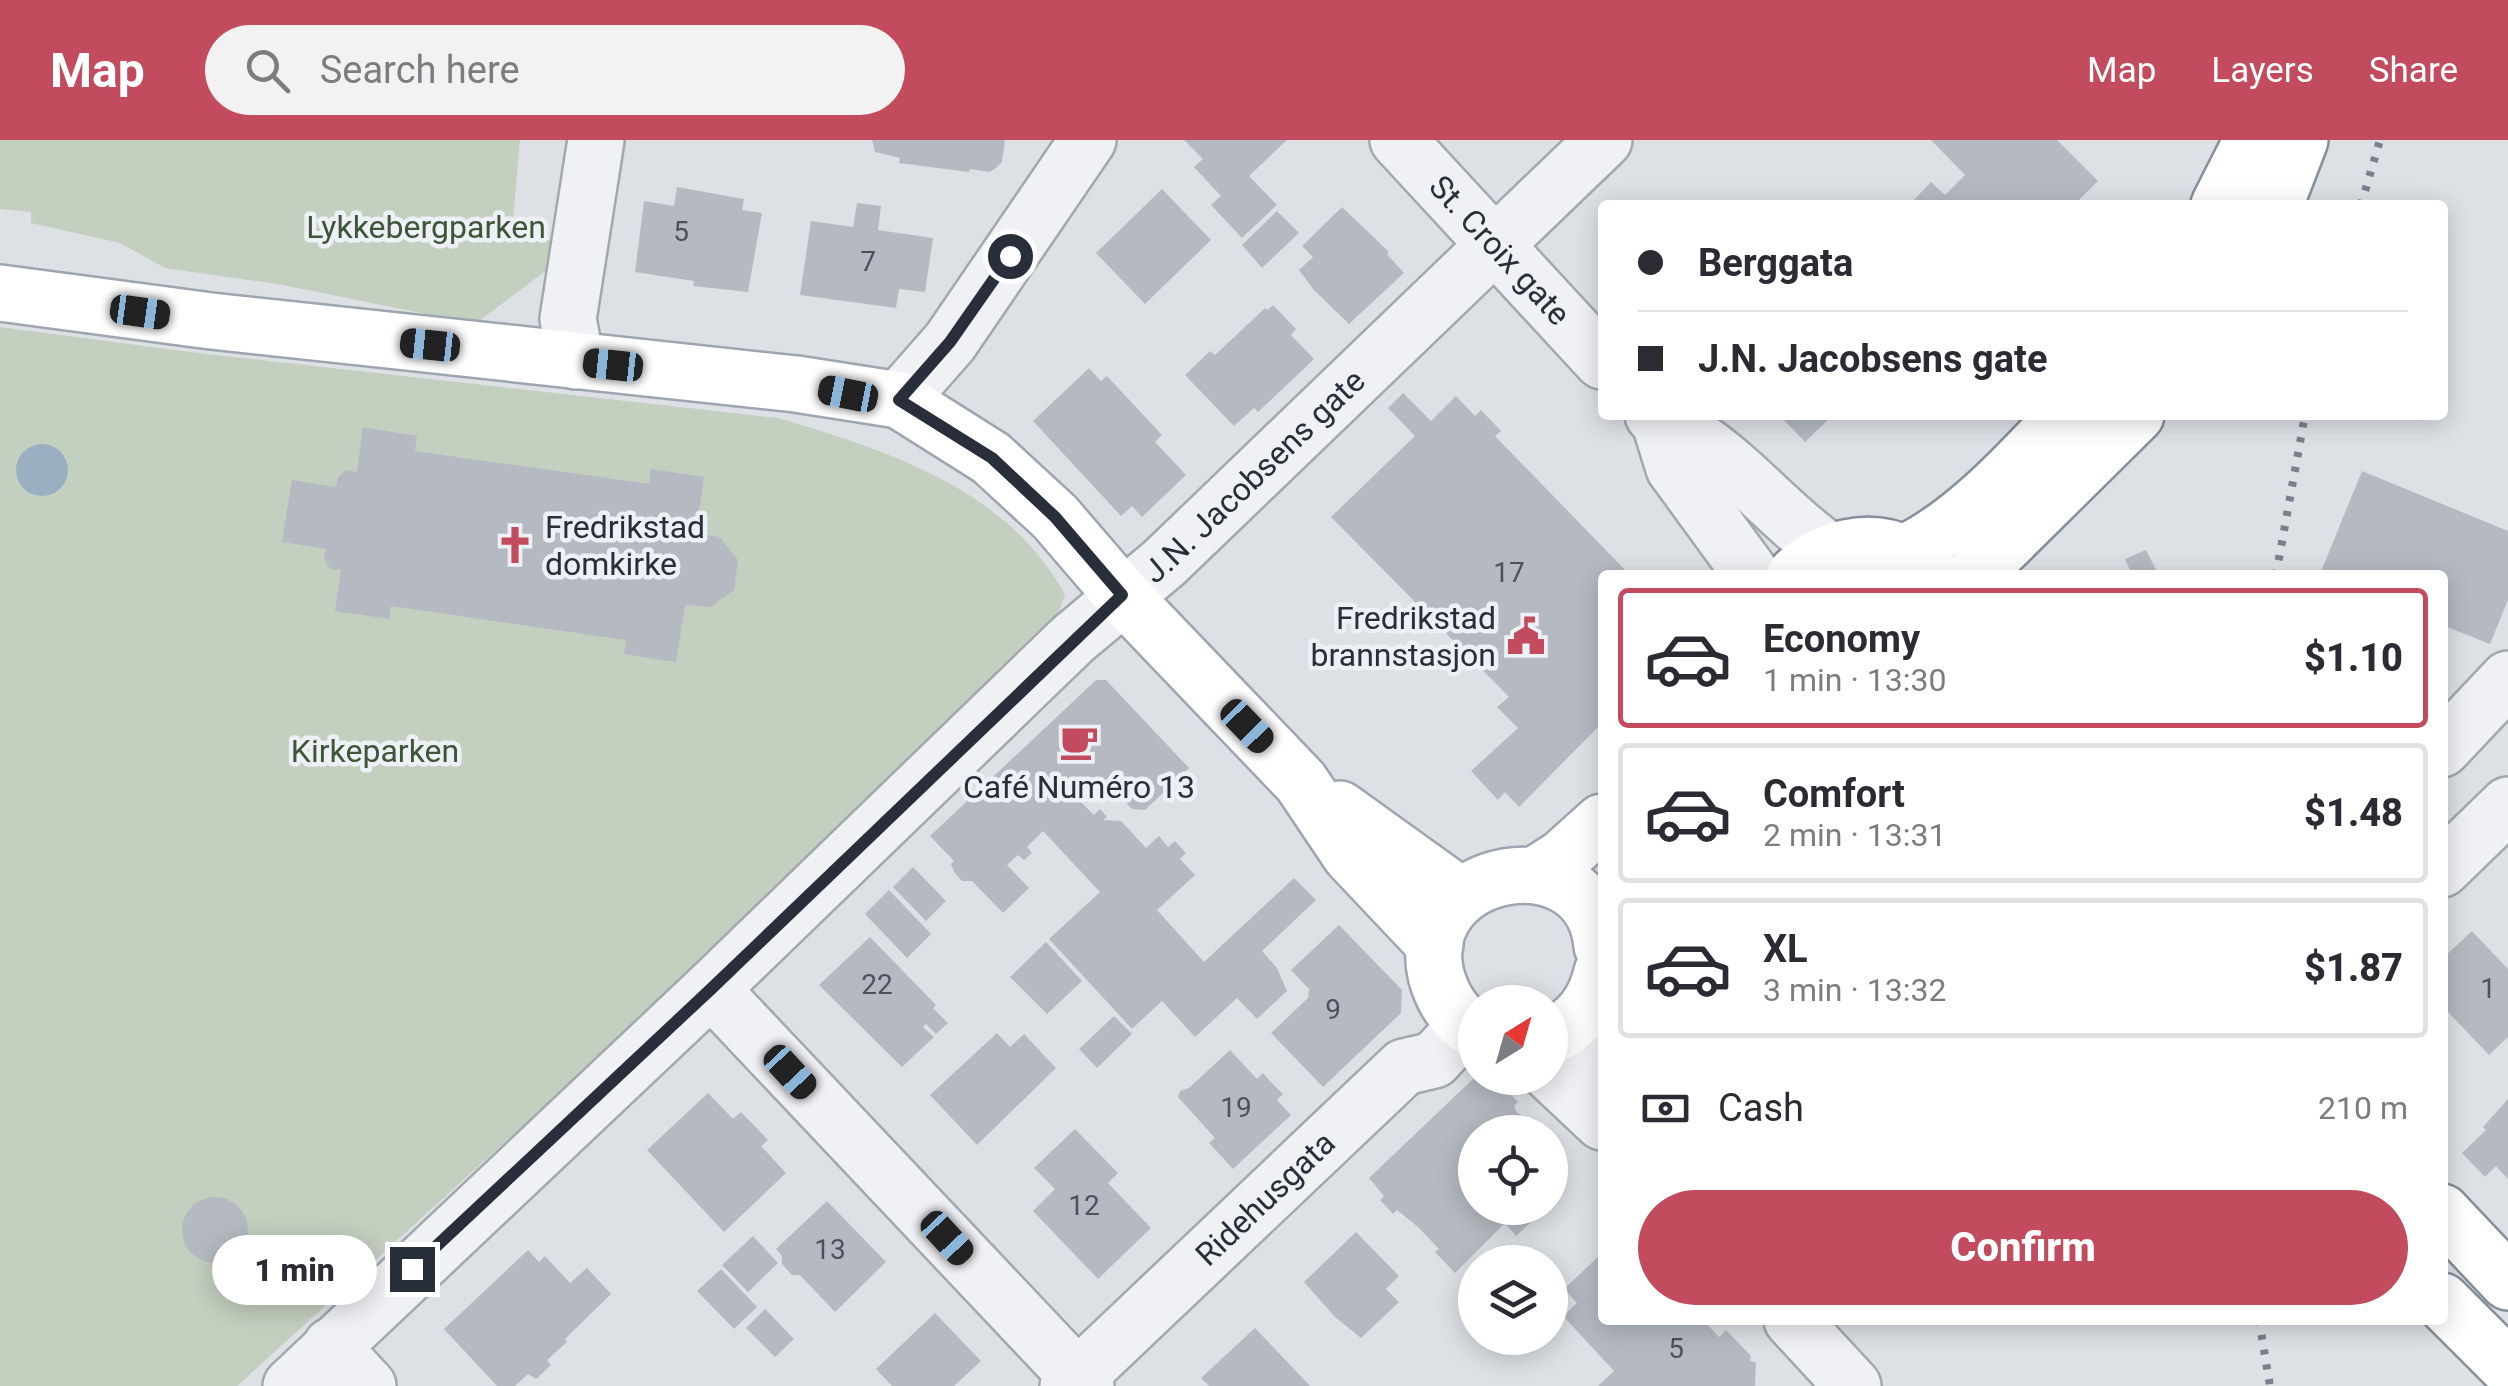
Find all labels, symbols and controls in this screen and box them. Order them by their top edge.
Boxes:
search box [205,25,905,115]
text: Map [50,42,145,99]
icon: search [240,43,295,98]
text: Search here [320,48,520,92]
text: Map [2087,50,2156,91]
text: Layers [2211,50,2314,91]
text: Share [2369,50,2458,91]
street label: St. Croix gate [1421,168,1578,333]
park label: Lykkebergparken [306,208,546,246]
house number: 5 [673,215,689,248]
route start [988,234,1033,279]
text: Berggata [1698,241,1853,285]
house number: 7 [860,245,876,278]
car [108,293,172,331]
car [399,327,461,363]
text: J.N. Jacobsens gate [1698,337,2047,381]
car [582,347,644,383]
street label: J.N. Jacobsens gate [1136,362,1372,591]
car [816,374,880,414]
place label: Fredrikstad domkirke [545,508,705,583]
church icon: Fredrikstad domkirke [494,524,536,566]
house number: 17 [1493,556,1525,589]
place label: Fredrikstad brannstasjon [1311,599,1496,674]
icon: car [1643,613,1733,703]
public building icon: Fredrikstad brannstasjon [1505,615,1547,657]
text: Economy [1763,617,1920,661]
text: $1.10 [2304,636,2403,680]
text: 1 min · 13:30 [1763,661,1946,699]
car [1215,694,1279,758]
cafe icon: Café Numéro 13 [1058,721,1100,763]
park label: Kirkeparken [291,732,459,770]
place label: Café Numéro 13 [963,768,1195,806]
icon: car [1643,768,1733,858]
text: Comfort [1763,772,1905,816]
text: $1.48 [2304,791,2403,835]
text: 2 min · 13:31 [1763,816,1946,854]
icon: car [1643,923,1733,1013]
text: XL [1763,927,1808,971]
text: $1.87 [2304,946,2403,990]
house number: 22 [861,968,893,1001]
text: 3 min · 13:32 [1763,971,1946,1009]
house number: 1 [2480,972,2496,1005]
north arrow [1458,985,1568,1095]
map controls [1458,985,1568,1355]
house number: 9 [1325,993,1341,1026]
car [759,1040,821,1104]
icon: cash [1638,1081,1693,1136]
text: Cash [1718,1086,1804,1130]
text: 210 m [2318,1089,2408,1127]
house number: 19 [1220,1091,1252,1124]
button: locate [1458,1115,1568,1225]
street label: Ridehusgata [1188,1124,1343,1274]
house number: 12 [1068,1189,1100,1222]
button: Confirm [1638,1190,2408,1305]
car [916,1206,978,1270]
house number: 13 [814,1233,846,1266]
callout: 1 min [212,1234,377,1304]
button: layers [1458,1245,1568,1355]
route end [390,1247,435,1292]
text: 1 min [254,1251,335,1289]
house number: 5 [1668,1332,1684,1365]

